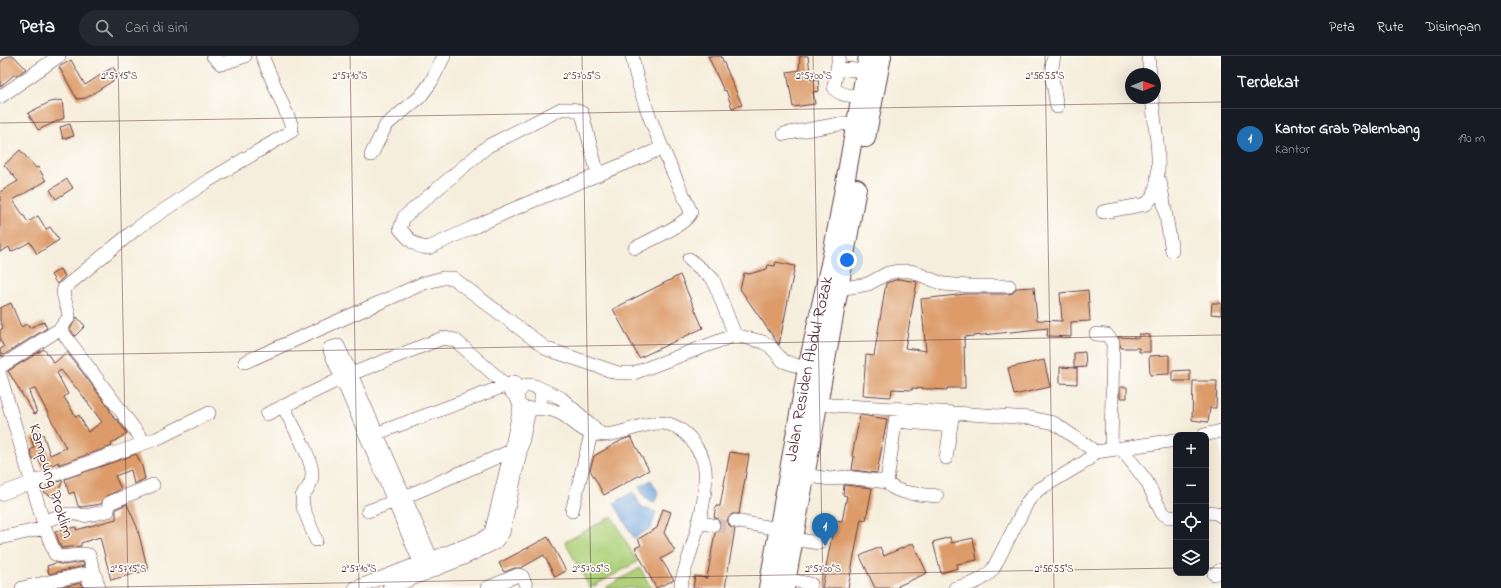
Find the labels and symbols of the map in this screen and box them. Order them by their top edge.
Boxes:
north arrow [1125,68,1161,104]
text: 2°57'15"S [101,69,138,84]
text: 2°57'10"S [333,69,368,84]
text: 2°57'05"S [563,69,601,84]
text: 2°57'00"S [796,69,833,84]
text: 2°56'55"S [1025,69,1065,84]
your location [837,250,857,270]
street label: Jalan Residen Abdul Rozak [778,273,840,463]
street label: Kampung Proklim [20,421,80,542]
pin: 1 [812,513,838,546]
text: 2°57'15"S [110,562,147,577]
text: 2°57'10"S [342,562,377,577]
text: 2°57'05"S [572,562,610,577]
text: 2°57'00"S [805,562,842,577]
text: 2°56'55"S [1034,562,1074,577]

